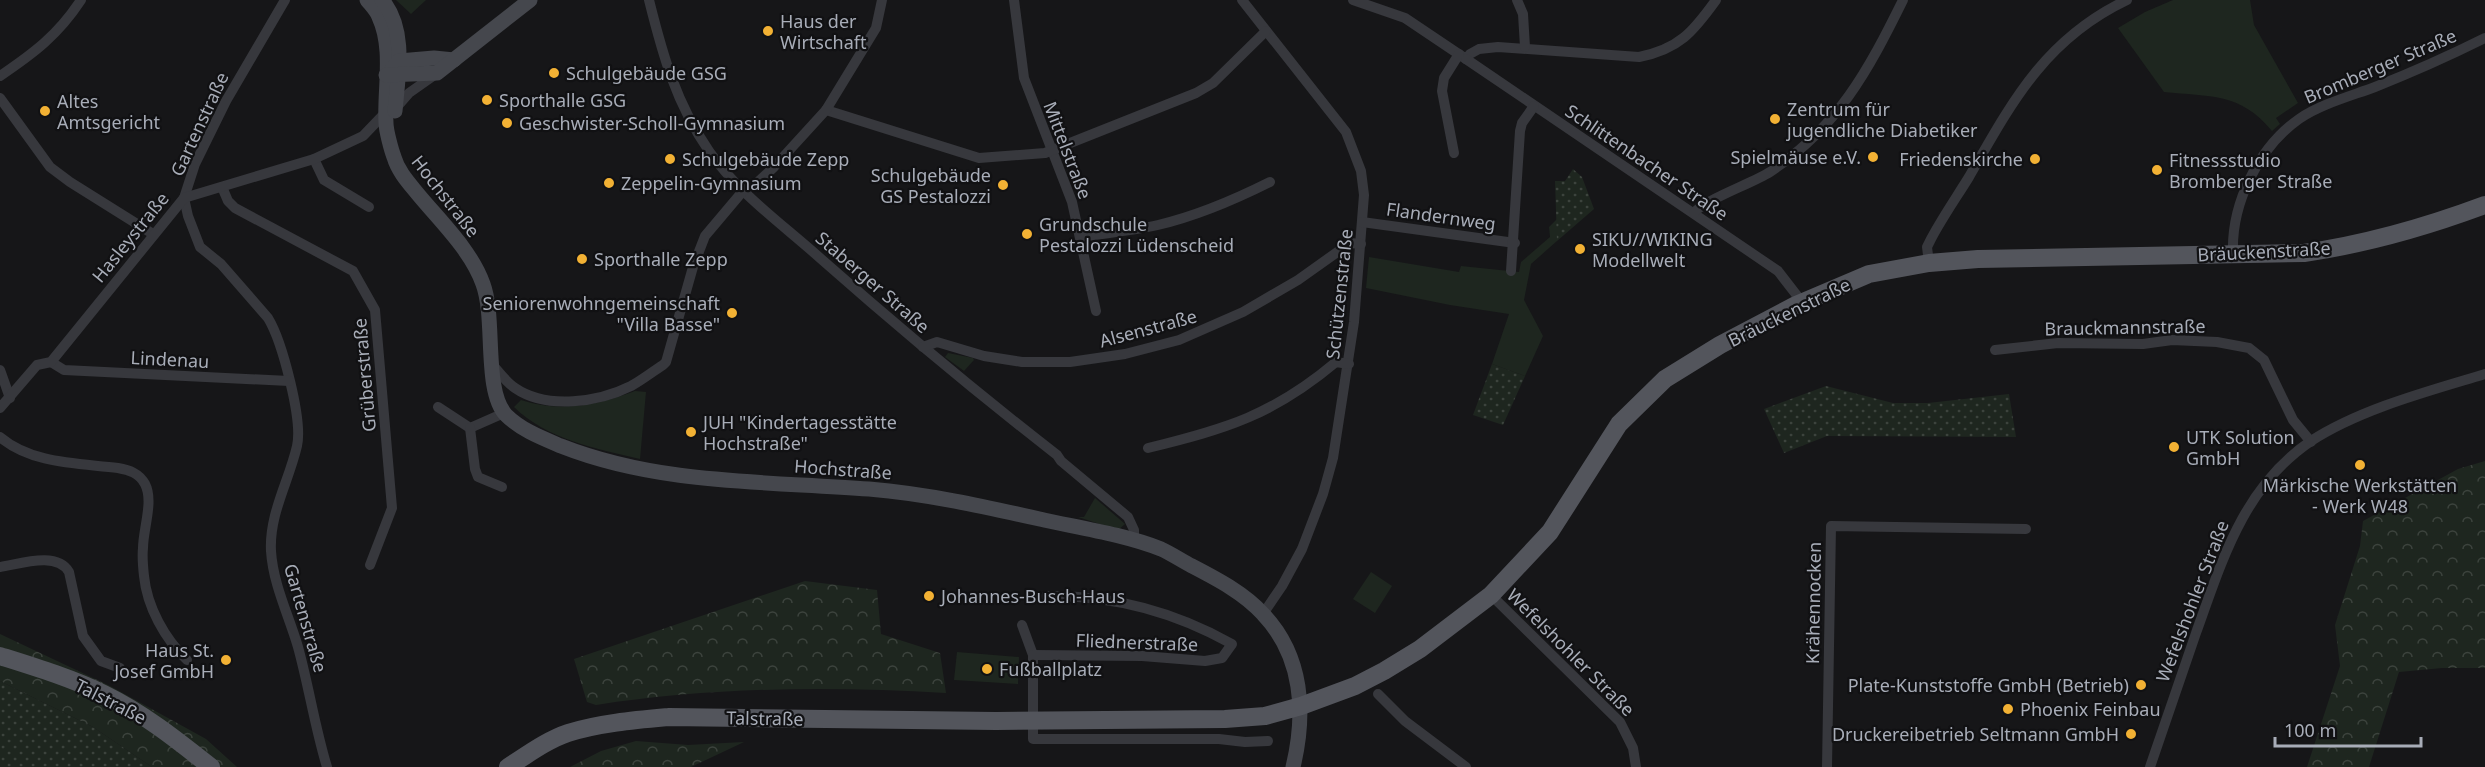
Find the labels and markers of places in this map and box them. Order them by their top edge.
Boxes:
place label: Haus der Wirtschaft [780,9,867,54]
marker: Haus der Wirtschaft [761,24,775,38]
place label: Schulgebäude GSG [566,61,727,85]
marker: Schulgebäude GSG [547,66,561,80]
place label: Sporthalle GSG [499,88,626,112]
place label: Altes Amtsgericht [57,89,161,134]
marker: Sporthalle GSG [480,93,494,107]
place label: Zentrum für jugendliche Diabetiker [1786,97,1978,142]
marker: Altes Amtsgericht [38,104,52,118]
place label: Geschwister-Scholl-Gymnasium [519,111,785,135]
marker: Zentrum für jugendliche Diabetiker [1768,112,1782,126]
marker: Geschwister-Scholl-Gymnasium [500,116,514,130]
place label: Spielmäuse e.V. [1730,145,1861,169]
place label: Schulgebäude Zepp [682,147,849,171]
place label: Friedenskirche [1899,147,2023,171]
place label: Fitnessstudio Bromberger Straße [2169,148,2332,193]
marker: Spielmäuse e.V. [1866,150,1880,164]
marker: Schulgebäude Zepp [663,152,677,166]
marker: Friedenskirche [2028,152,2042,166]
place label: Schulgebäude GS Pestalozzi [871,163,991,208]
marker: Fitnessstudio Bromberger Straße [2150,163,2164,177]
place label: Zeppelin-Gymnasium [621,171,802,195]
marker: Zeppelin-Gymnasium [602,176,616,190]
marker: Schulgebäude GS Pestalozzi [996,178,1010,192]
place label: Grundschule Pestalozzi Lüdenscheid [1039,212,1234,257]
marker: Grundschule Pestalozzi Lüdenscheid [1020,227,1034,241]
place label: SIKU//WIKING Modellwelt [1592,227,1713,272]
marker: SIKU//WIKING Modellwelt [1573,242,1587,256]
place label: Sporthalle Zepp [594,247,728,271]
marker: Sporthalle Zepp [575,252,589,266]
place label: Seniorenwohngemeinschaft "Villa Basse" [483,291,720,336]
marker: Seniorenwohngemeinschaft "Villa Basse" [725,306,739,320]
place label: JUH "Kindertagesstätte Hochstraße" [701,410,897,455]
marker: JUH "Kindertagesstätte Hochstraße" [684,425,698,439]
place label: UTK Solution GmbH [2186,425,2295,470]
marker: UTK Solution GmbH [2167,440,2181,454]
marker: Märkische Werkstätten - Werk W48 [2353,458,2367,472]
place label: Märkische Werkstätten - Werk W48 [2263,473,2457,518]
place label: Johannes-Busch-Haus [939,584,1125,608]
marker: Johannes-Busch-Haus [922,589,936,603]
place label: Haus St. Josef GmbH [112,638,214,683]
marker: Haus St. Josef GmbH [219,653,233,667]
place label: Fußballplatz [999,657,1102,681]
marker: Fußballplatz [980,662,994,676]
place label: Plate-Kunststoffe GmbH (Betrieb) [1848,673,2129,697]
marker: Plate-Kunststoffe GmbH (Betrieb) [2134,678,2148,692]
place label: Phoenix Feinbau [2020,697,2161,721]
marker: Phoenix Feinbau [2001,702,2015,716]
place label: Druckereibetrieb Seltmann GmbH [1832,722,2119,746]
marker: Druckereibetrieb Seltmann GmbH [2124,727,2138,741]

